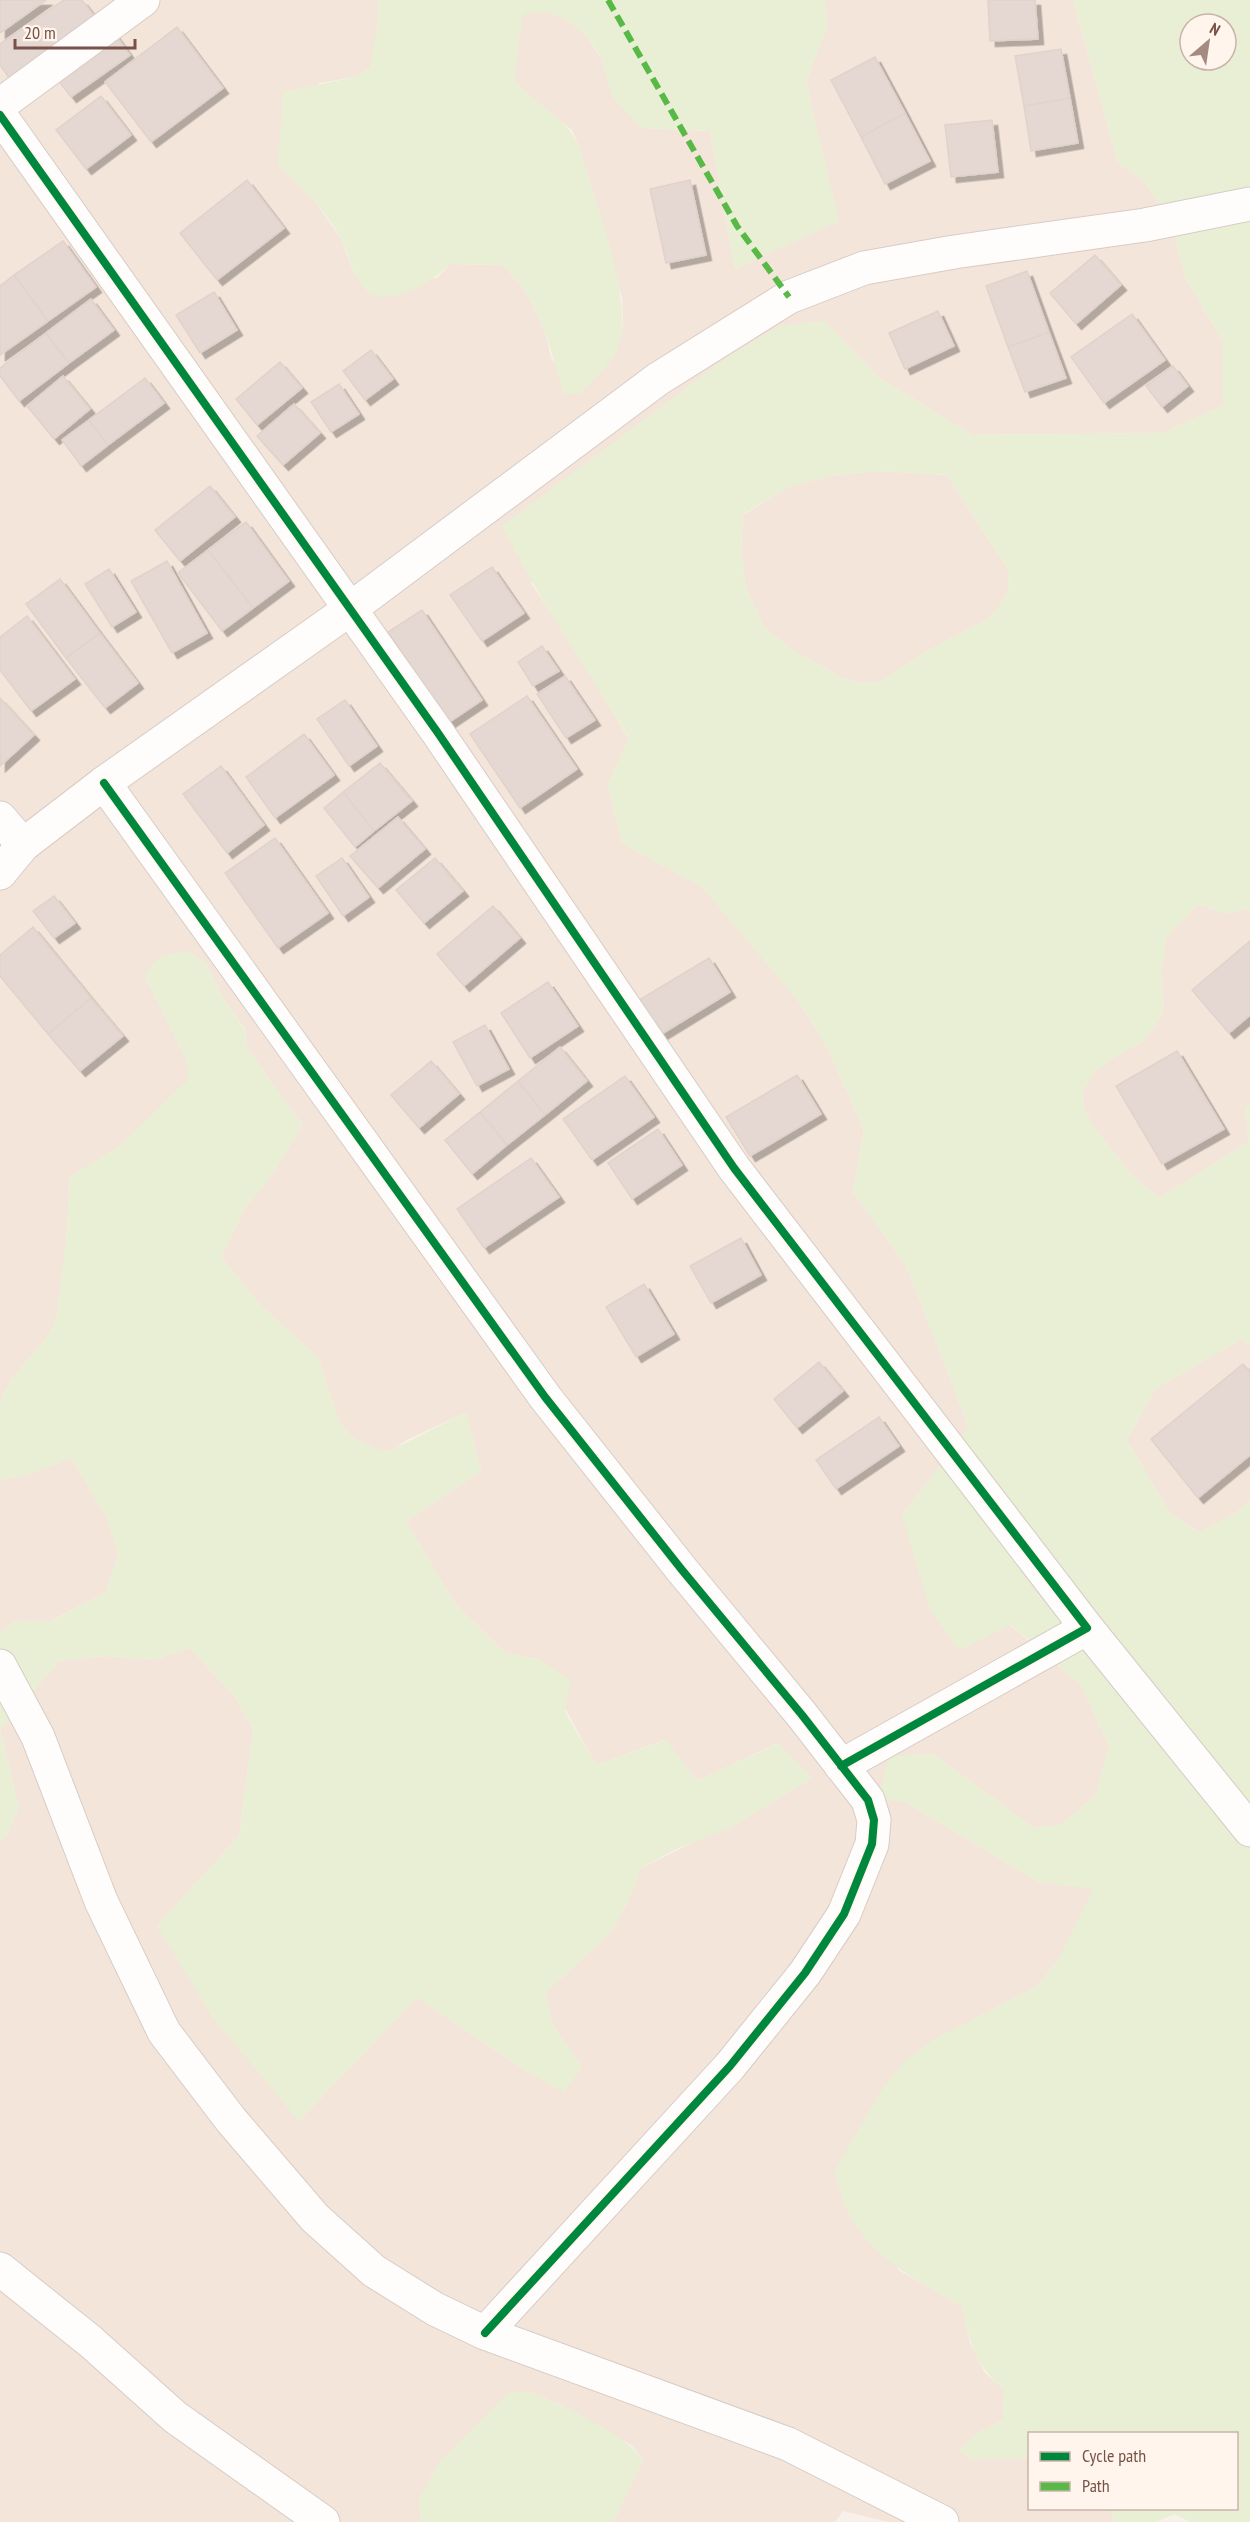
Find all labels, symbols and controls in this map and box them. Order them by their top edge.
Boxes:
scale bar [15,12,135,50]
north arrow [1178,12,1238,72]
text: N [1207,18,1224,40]
text: 20 m [24,21,56,44]
legend [1028,2432,1238,2510]
text: Cycle path [1082,2444,1146,2467]
text: Path [1082,2474,1110,2497]

